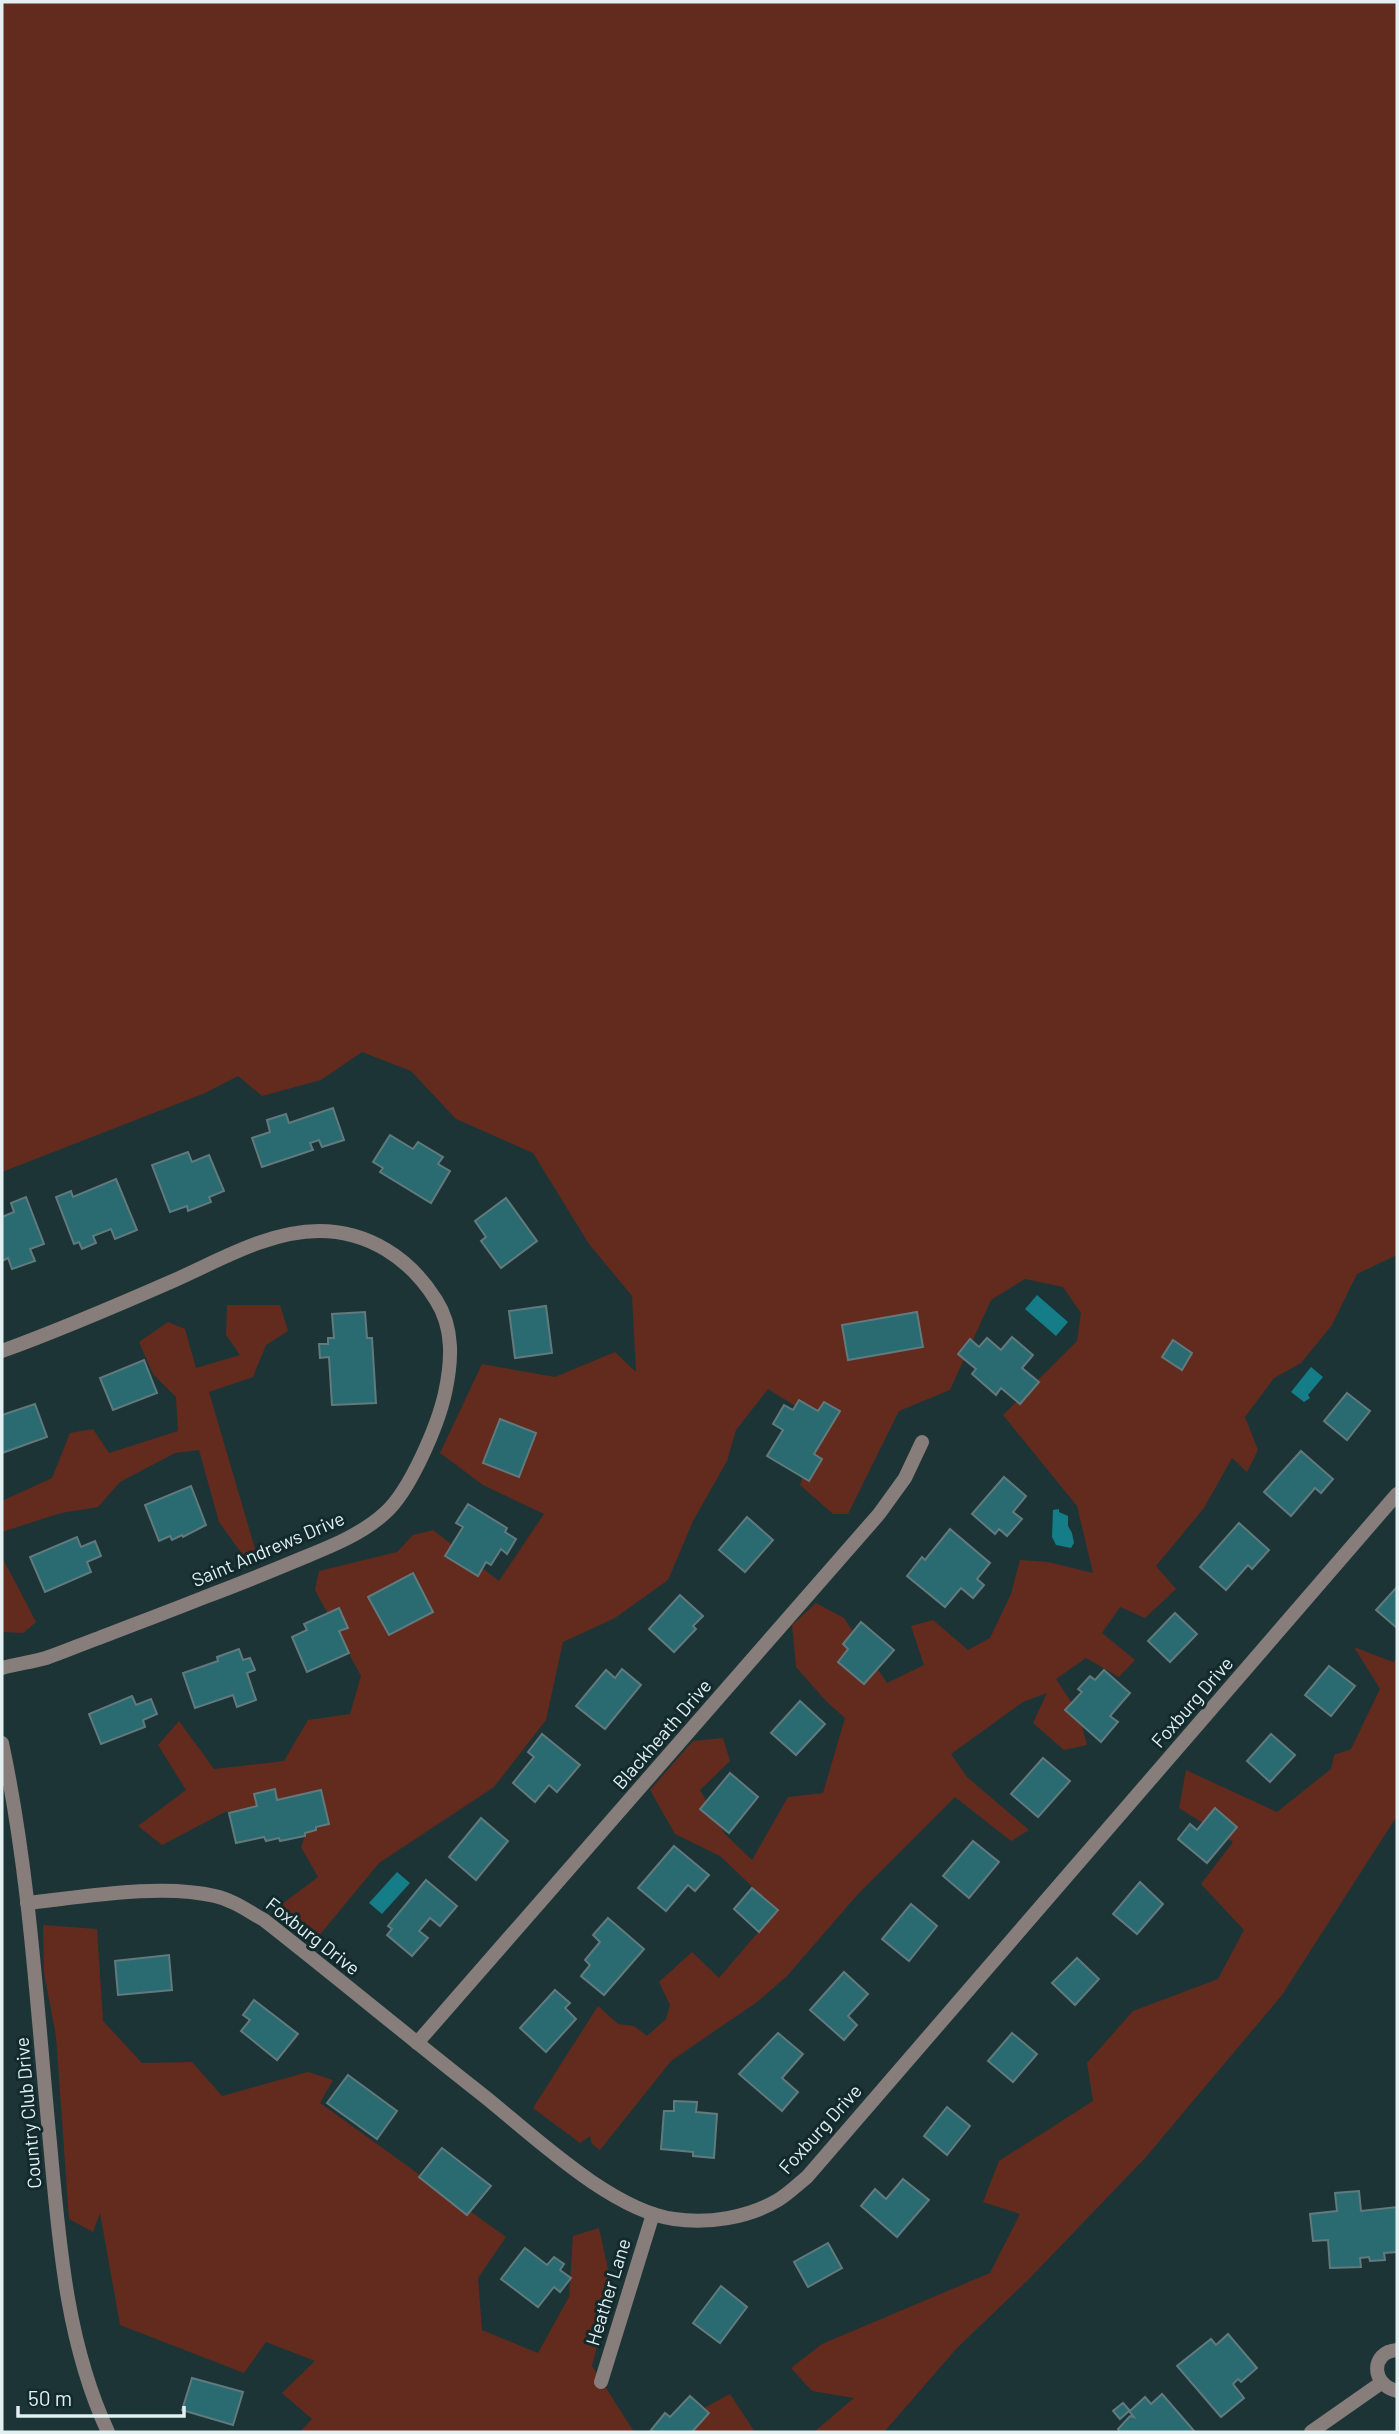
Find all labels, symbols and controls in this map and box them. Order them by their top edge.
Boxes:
street label: Saint Andrews Drive [188,1506,348,1591]
street label: Foxburg Drive [1146,1652,1237,1752]
street label: Blackheath Drive [608,1674,716,1793]
street label: Foxburg Drive [262,1892,365,1979]
street label: Country Club Drive [9,2036,46,2190]
street label: Foxburg Drive [773,2079,866,2178]
street label: Heather Lane [580,2236,635,2348]
scale bar [18,2374,184,2418]
text: 50 m [28,2385,72,2410]

